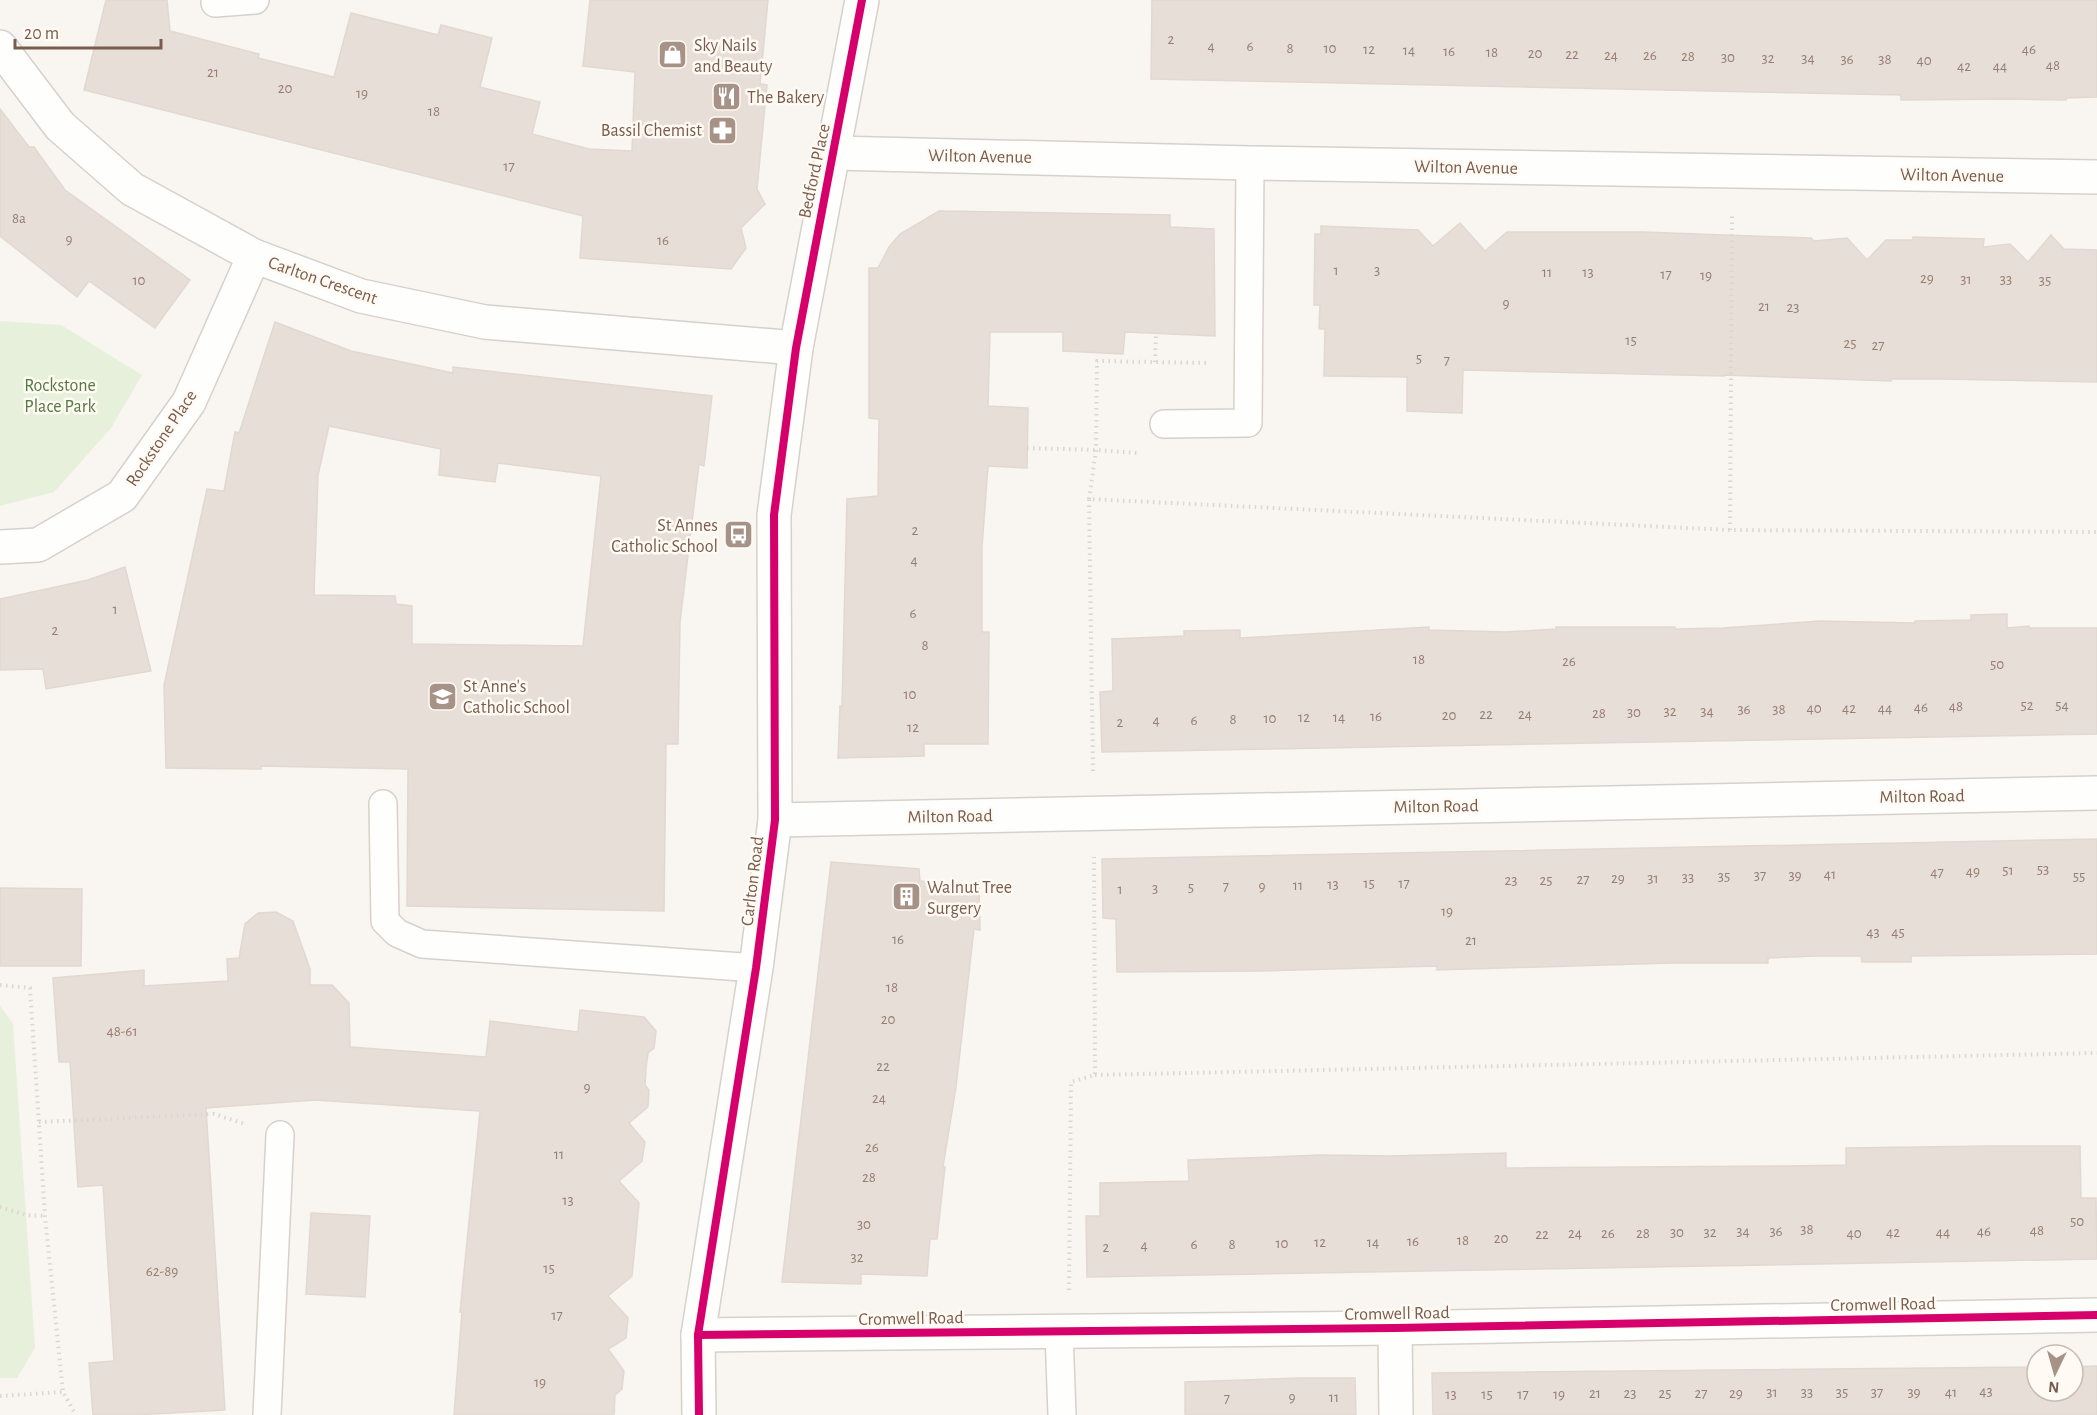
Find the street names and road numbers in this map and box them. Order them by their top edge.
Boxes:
street label: Bedford Place [796,122,834,220]
street label: Wilton Avenue [928,147,1032,167]
street label: Wilton Avenue [1414,158,1518,178]
street label: Wilton Avenue [1900,166,2004,186]
street label: Carlton Crescent [266,254,380,308]
street label: Rockstone Place [123,387,201,490]
street label: Milton Road [1879,787,1965,807]
street label: Milton Road [1393,797,1479,817]
street label: Milton Road [907,807,993,827]
street label: Carlton Road [739,835,767,927]
street label: Cromwell Road [1830,1295,1936,1315]
street label: Cromwell Road [1344,1304,1450,1324]
street label: Cromwell Road [858,1309,964,1329]

